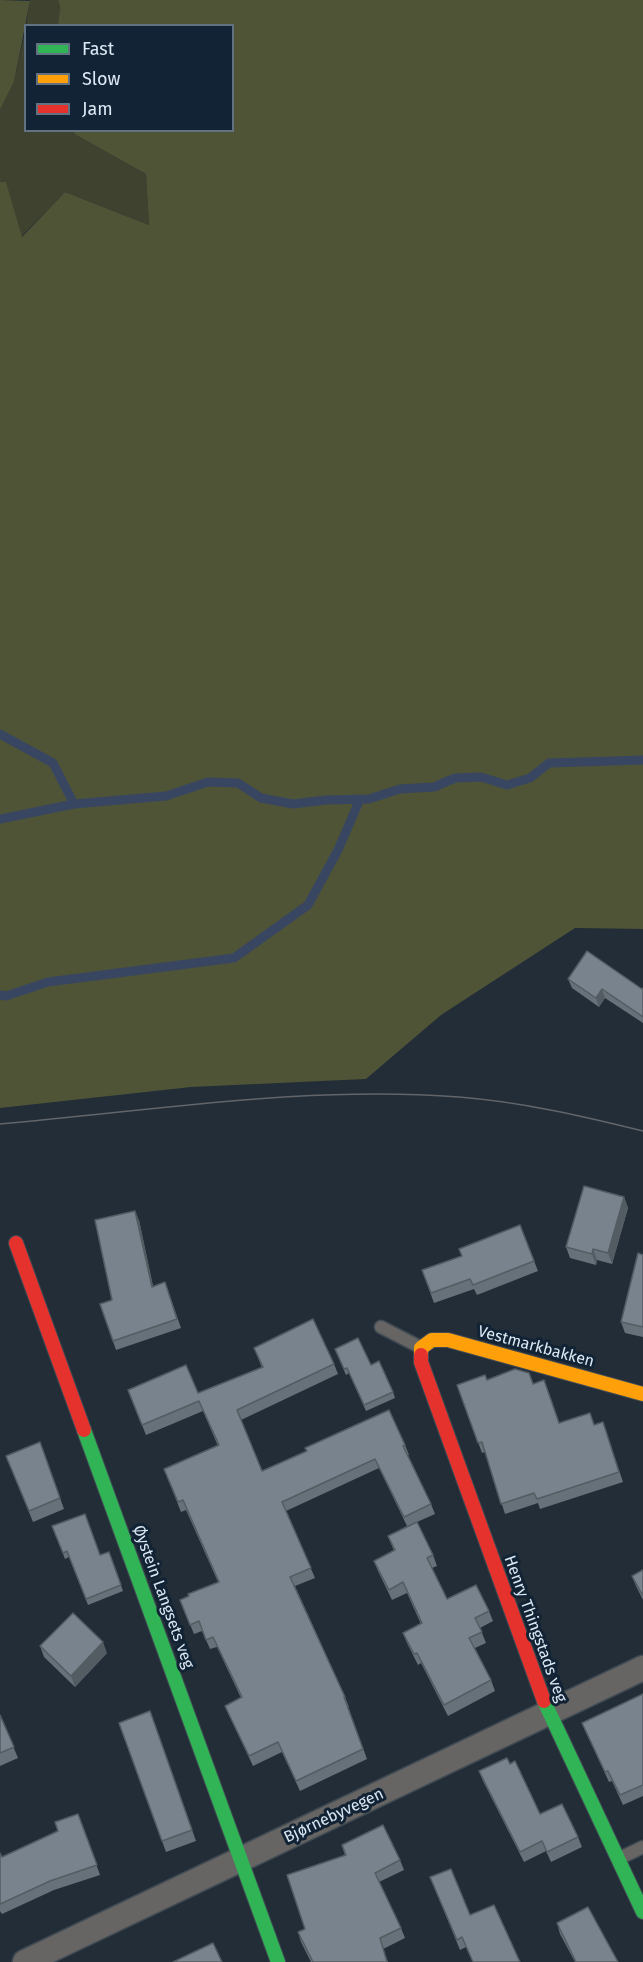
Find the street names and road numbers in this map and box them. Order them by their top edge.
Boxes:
street label: Vestmarkbakken [476,1322,596,1372]
street label: Øystein Langsets veg [128,1523,198,1671]
street label: Henry Thingstads veg [499,1553,571,1705]
street label: Bjørnebyvegen [281,1785,387,1847]

